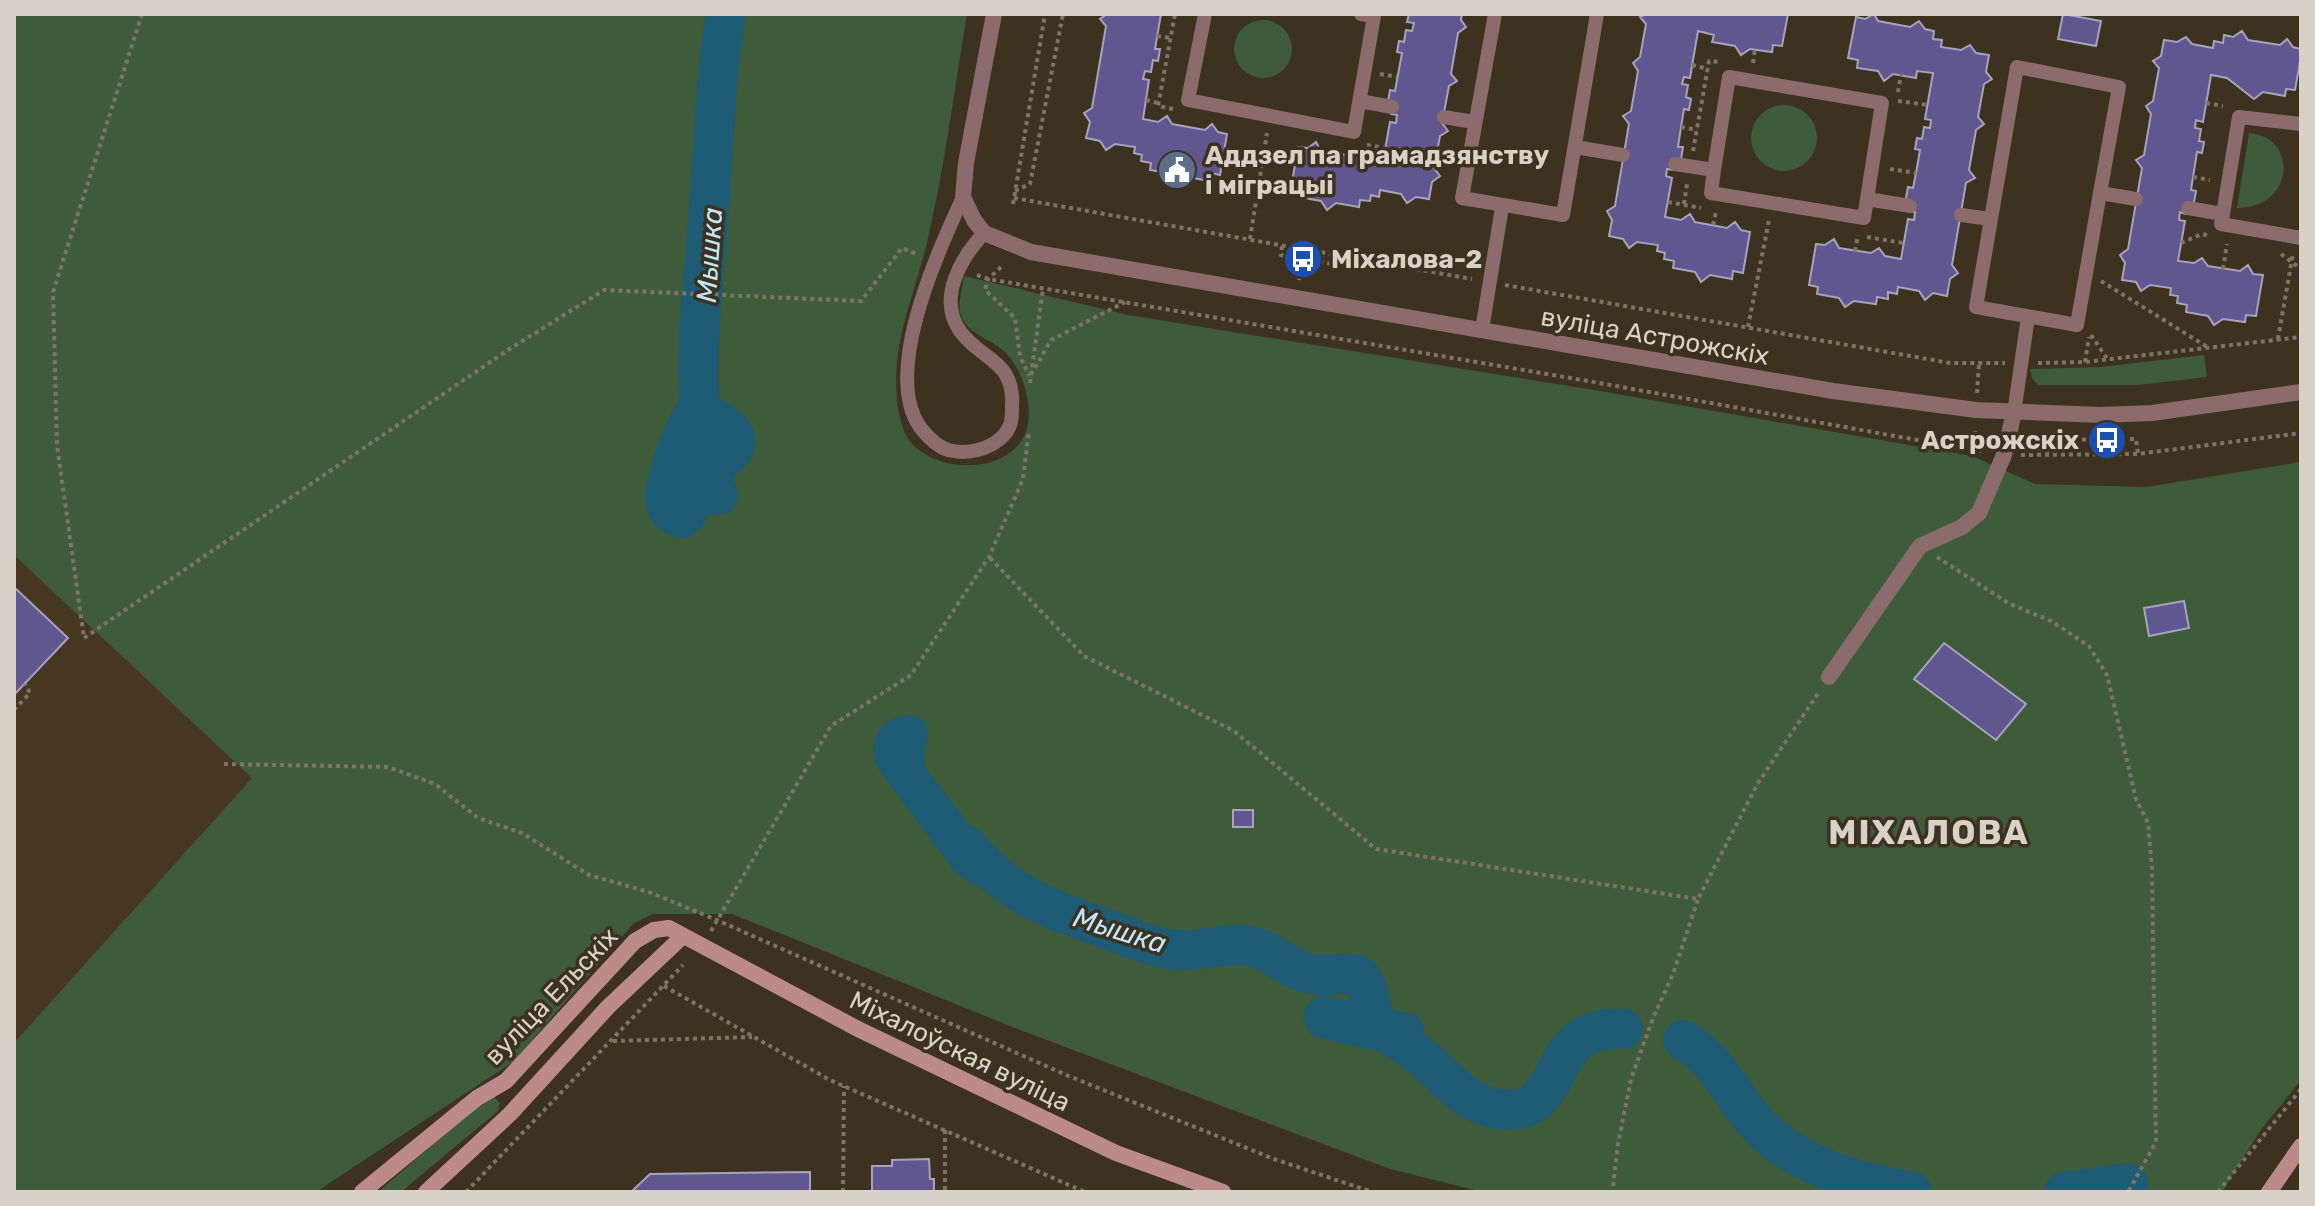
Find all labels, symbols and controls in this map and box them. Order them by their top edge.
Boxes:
place label: Аддзел па грамадзянству і міграцыі [1205,140,1549,201]
public building icon: Аддзел па грамадзянству і міграцыі [1156,149,1198,191]
water label: Мышка [690,206,729,304]
bus stop icon: Міхалова-2 [1282,238,1324,280]
place label: Міхалова-2 [1331,244,1482,275]
street label: вуліца Астрожскіх [1538,301,1771,372]
bus stop icon: Астрожскіх [2086,419,2128,461]
place label: Астрожскіх [1921,425,2079,456]
district label: МІХАЛОВА [1828,812,2030,853]
water label: Мышка [1069,901,1170,960]
street label: вуліца Ельскіх [478,921,625,1071]
street label: Міхалоўская вуліца [844,985,1075,1118]

